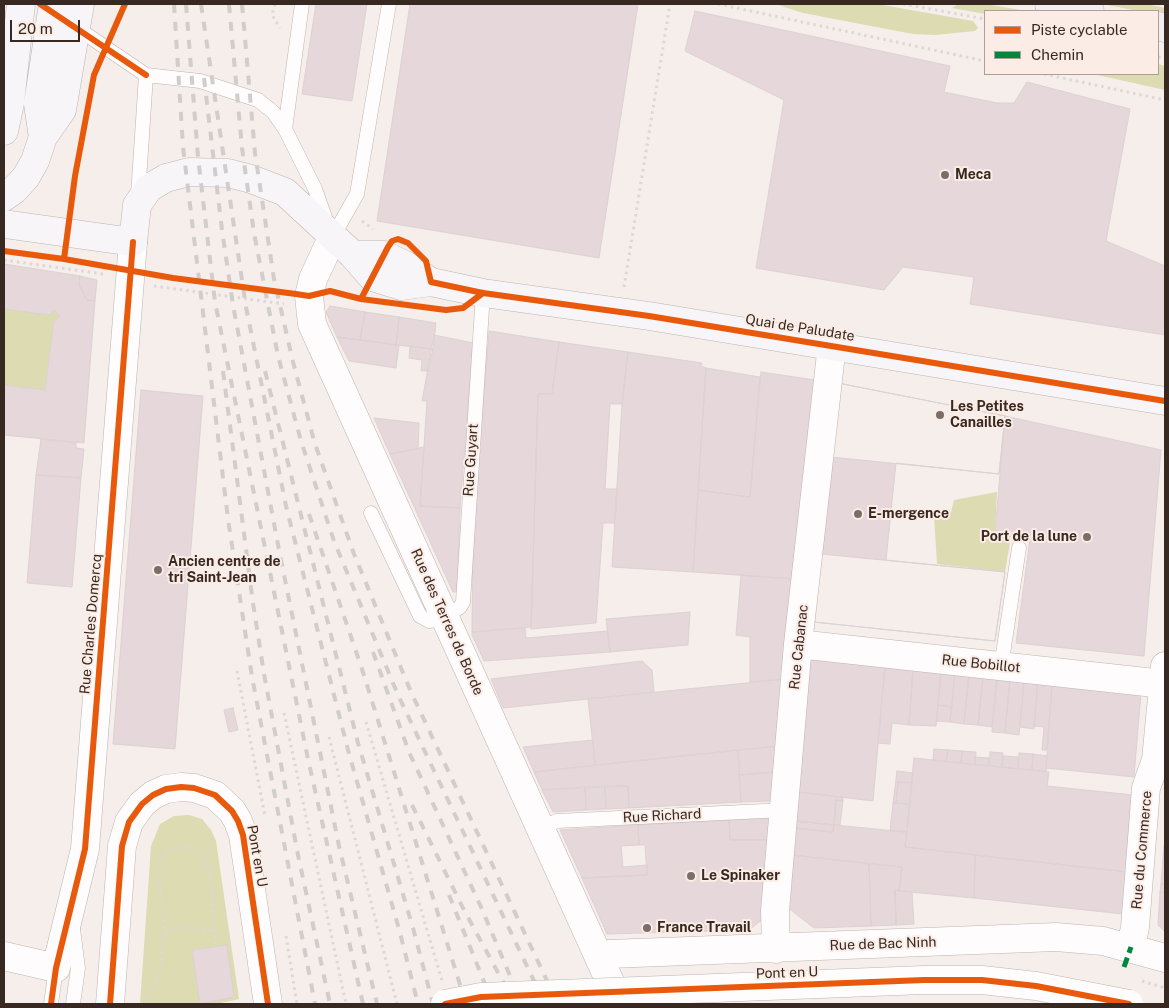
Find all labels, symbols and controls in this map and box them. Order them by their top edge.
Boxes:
scale bar [12,10,82,42]
legend [984,10,1159,75]
text: 20 m [18,20,53,37]
text: Piste cyclable [1031,21,1128,38]
text: Chemin [1031,46,1084,63]
place label: Meca [955,167,991,183]
marker: Meca [939,169,951,181]
street label: Quai de Paludate [744,311,856,345]
place label: Les Petites Canailles [950,399,1024,432]
marker: Les Petites Canailles [934,409,946,421]
street label: Rue Guyart [460,423,482,497]
place label: E-mergence [868,506,949,522]
marker: E-mergence [852,508,864,520]
place label: Port de la lune [981,529,1077,545]
marker: Port de la lune [1081,531,1093,543]
street label: Rue des Terres de Borde [407,546,487,698]
street label: Rue Charles Domercq [76,553,106,695]
place label: Ancien centre de tri Saint-Jean [168,554,281,586]
marker: Ancien centre de tri Saint-Jean [152,564,164,576]
street label: Rue Cabanac [786,604,812,690]
street label: Rue Bobillot [941,652,1021,676]
street label: Rue du Commerce [1128,790,1156,910]
street label: Rue Richard [622,806,702,826]
street label: Pont en U [243,824,271,888]
place label: Le Spinaker [701,868,780,884]
marker: Le Spinaker [685,870,697,882]
place label: France Travail [657,920,751,936]
marker: France Travail [641,922,653,934]
street label: Rue de Bac Ninh [829,934,937,954]
street label: Pont en U [755,964,819,982]

